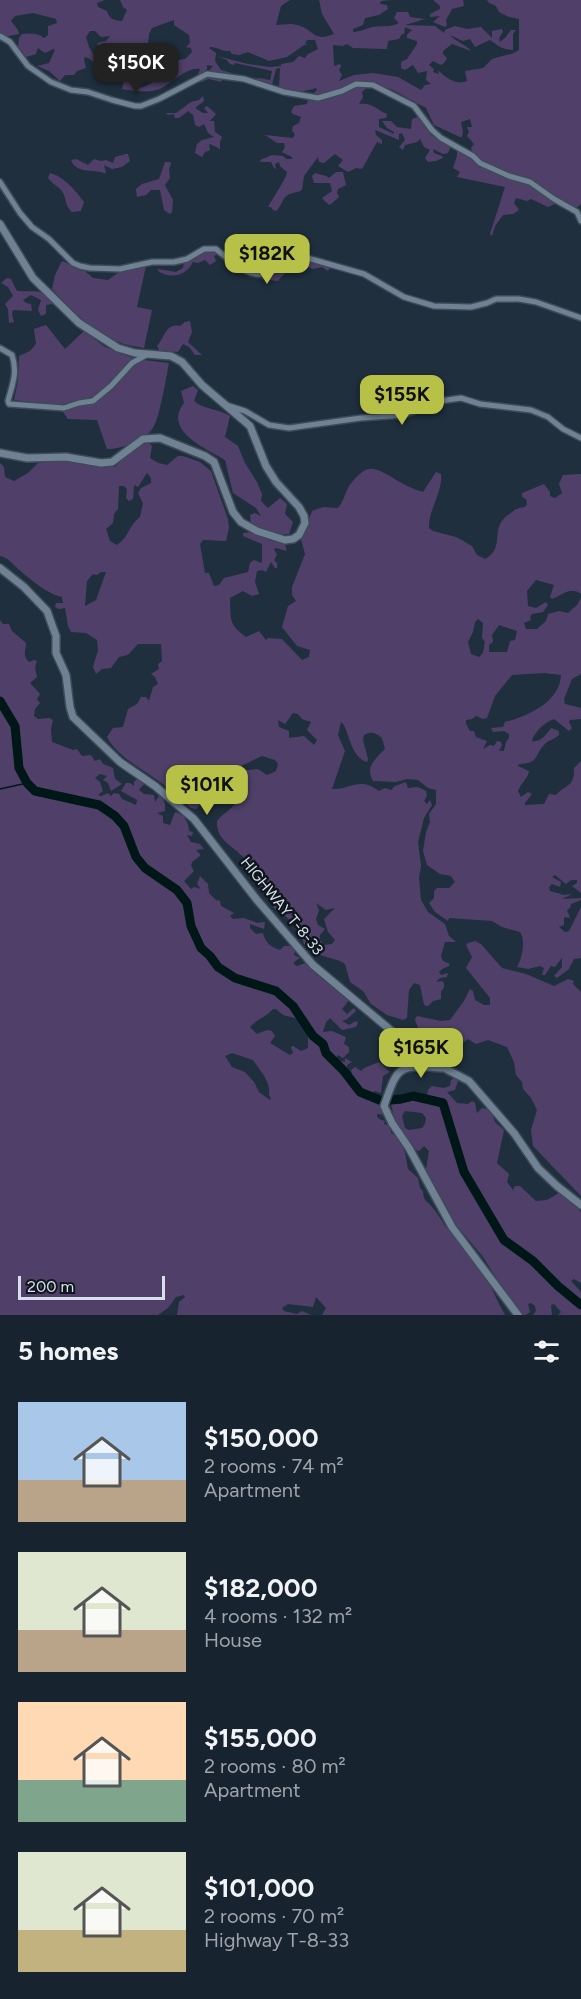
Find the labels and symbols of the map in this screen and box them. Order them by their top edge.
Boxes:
pin: $150K [94,43,178,94]
pin: $182K [225,234,309,285]
pin: $155K [360,375,444,426]
pin: $101K [165,765,249,816]
street label: HIGHWAY T-8-33 [237,853,327,959]
pin: $165K [379,1028,463,1079]
scale bar [18,1273,165,1300]

